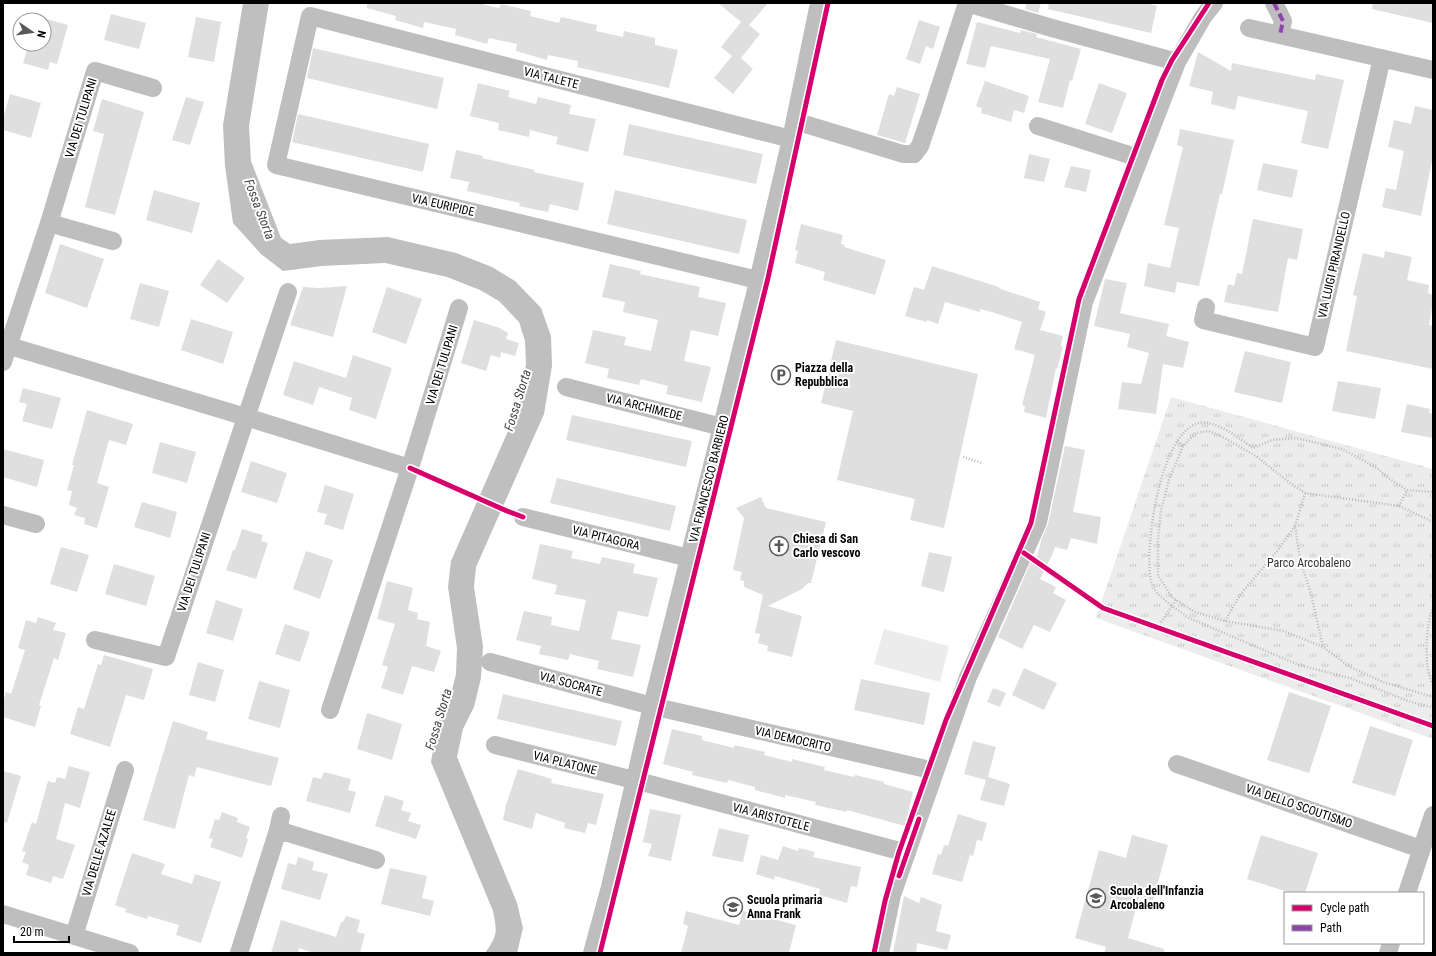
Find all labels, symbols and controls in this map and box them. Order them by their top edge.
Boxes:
north arrow [12,12,52,52]
text: N [34,29,48,39]
street label: VIA TALETE [522,64,580,92]
street label: VIA DEI TULIPANI [62,76,100,160]
water label: Fossa Storta [241,177,278,241]
street label: VIA EURIPIDE [410,191,476,219]
street label: VIA LUIGI PIRANDELLO [1315,210,1353,320]
street label: VIA DEI TULIPANI [423,323,461,407]
place label: Piazza della Repubblica [795,361,854,389]
parking icon: Piazza della Repubblica [770,364,792,386]
water label: Fossa Storta [501,368,534,433]
street label: VIA ARCHIMEDE [605,391,684,423]
street label: VIA FRANCESCO BARBIERO [686,414,732,544]
street label: VIA PITAGORA [571,523,641,553]
street label: VIA DEI TULIPANI [175,530,213,614]
place label: Chiesa di San Carlo vescovo [793,532,860,560]
church icon: Chiesa di San Carlo vescovo [768,535,790,557]
park label: Parco Arcobaleno [1267,556,1351,570]
street label: VIA SOCRATE [538,669,604,699]
water label: Fossa Storta [422,687,455,752]
street label: VIA DEMOCRITO [753,723,833,755]
street label: VIA PLATONE [532,748,598,778]
street label: VIA DELLO SCOUTISMO [1244,781,1354,831]
street label: VIA ARISTOTELE [731,800,811,834]
street label: VIA DELLE AZALEE [79,808,119,898]
place label: Scuola dell'Infanzia Arcobaleno [1110,884,1204,912]
school or university icon: Scuola dell'Infanzia Arcobaleno [1085,887,1107,909]
legend [1284,892,1424,944]
place label: Scuola primaria Anna Frank [747,893,823,921]
school or university icon: Scuola primaria Anna Frank [722,896,744,918]
text: Cycle path [1320,901,1370,915]
scale bar [14,918,69,944]
text: Path [1320,921,1342,935]
text: 20 m [20,925,44,939]

